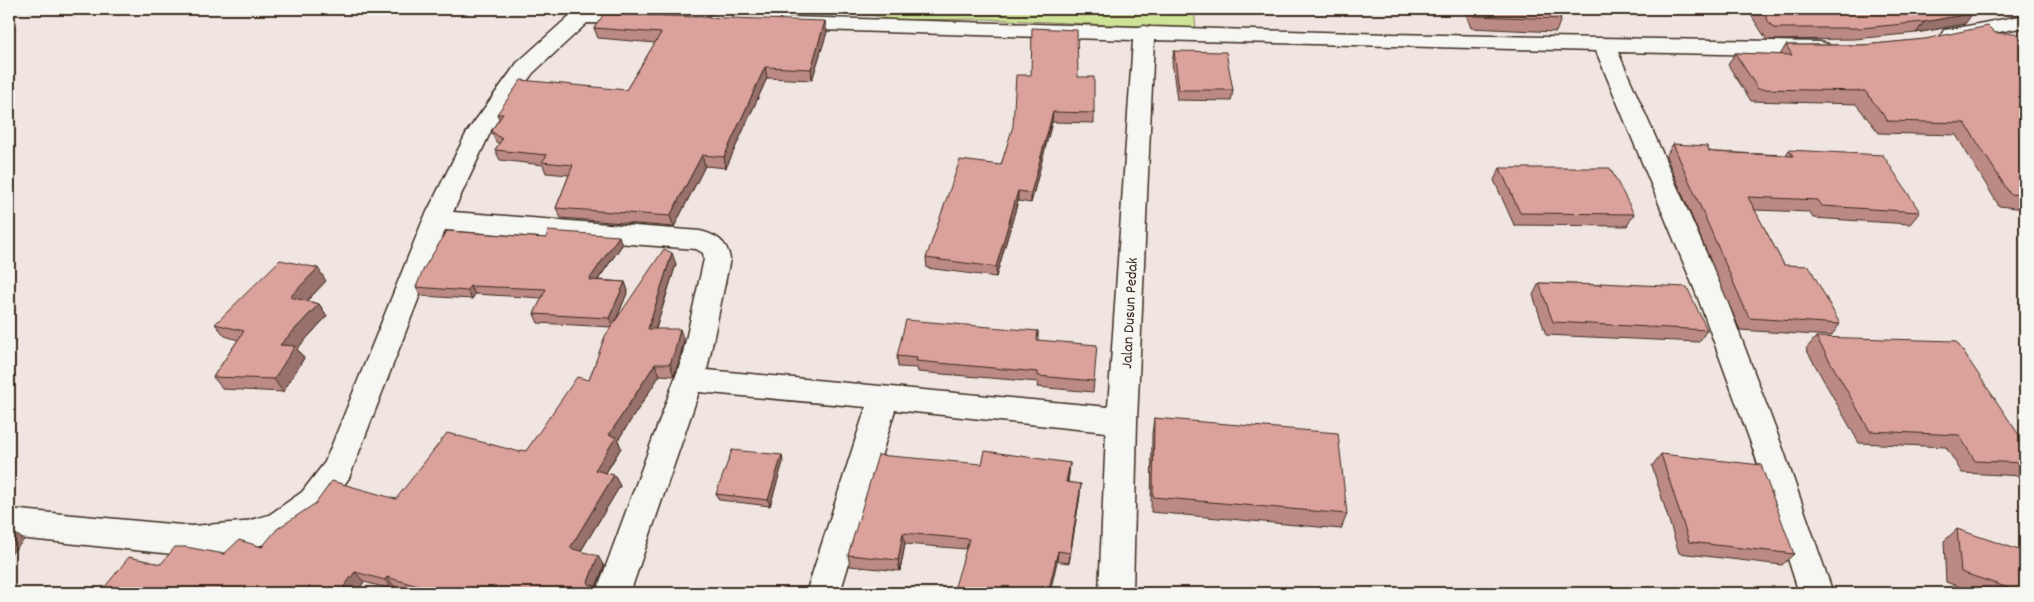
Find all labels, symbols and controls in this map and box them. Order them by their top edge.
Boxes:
street label: Jalan Dusun Pedak [1116,257,1145,369]

